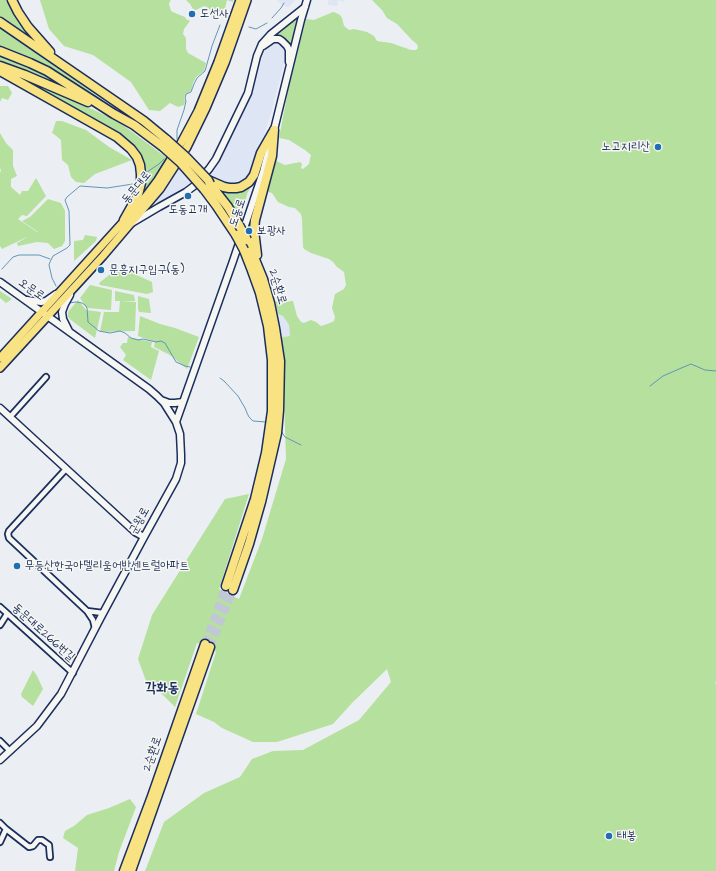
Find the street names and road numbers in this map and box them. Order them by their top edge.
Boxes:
street label: 동문대로 [119,168,155,208]
street label: 도동로 [226,197,250,229]
street label: 2순환로 [265,268,289,306]
street label: 오문로 [15,276,47,304]
street label: 군왕로 [127,505,153,537]
street label: 동문대로266번길 [9,601,77,665]
street label: 2순환로 [140,735,166,773]

